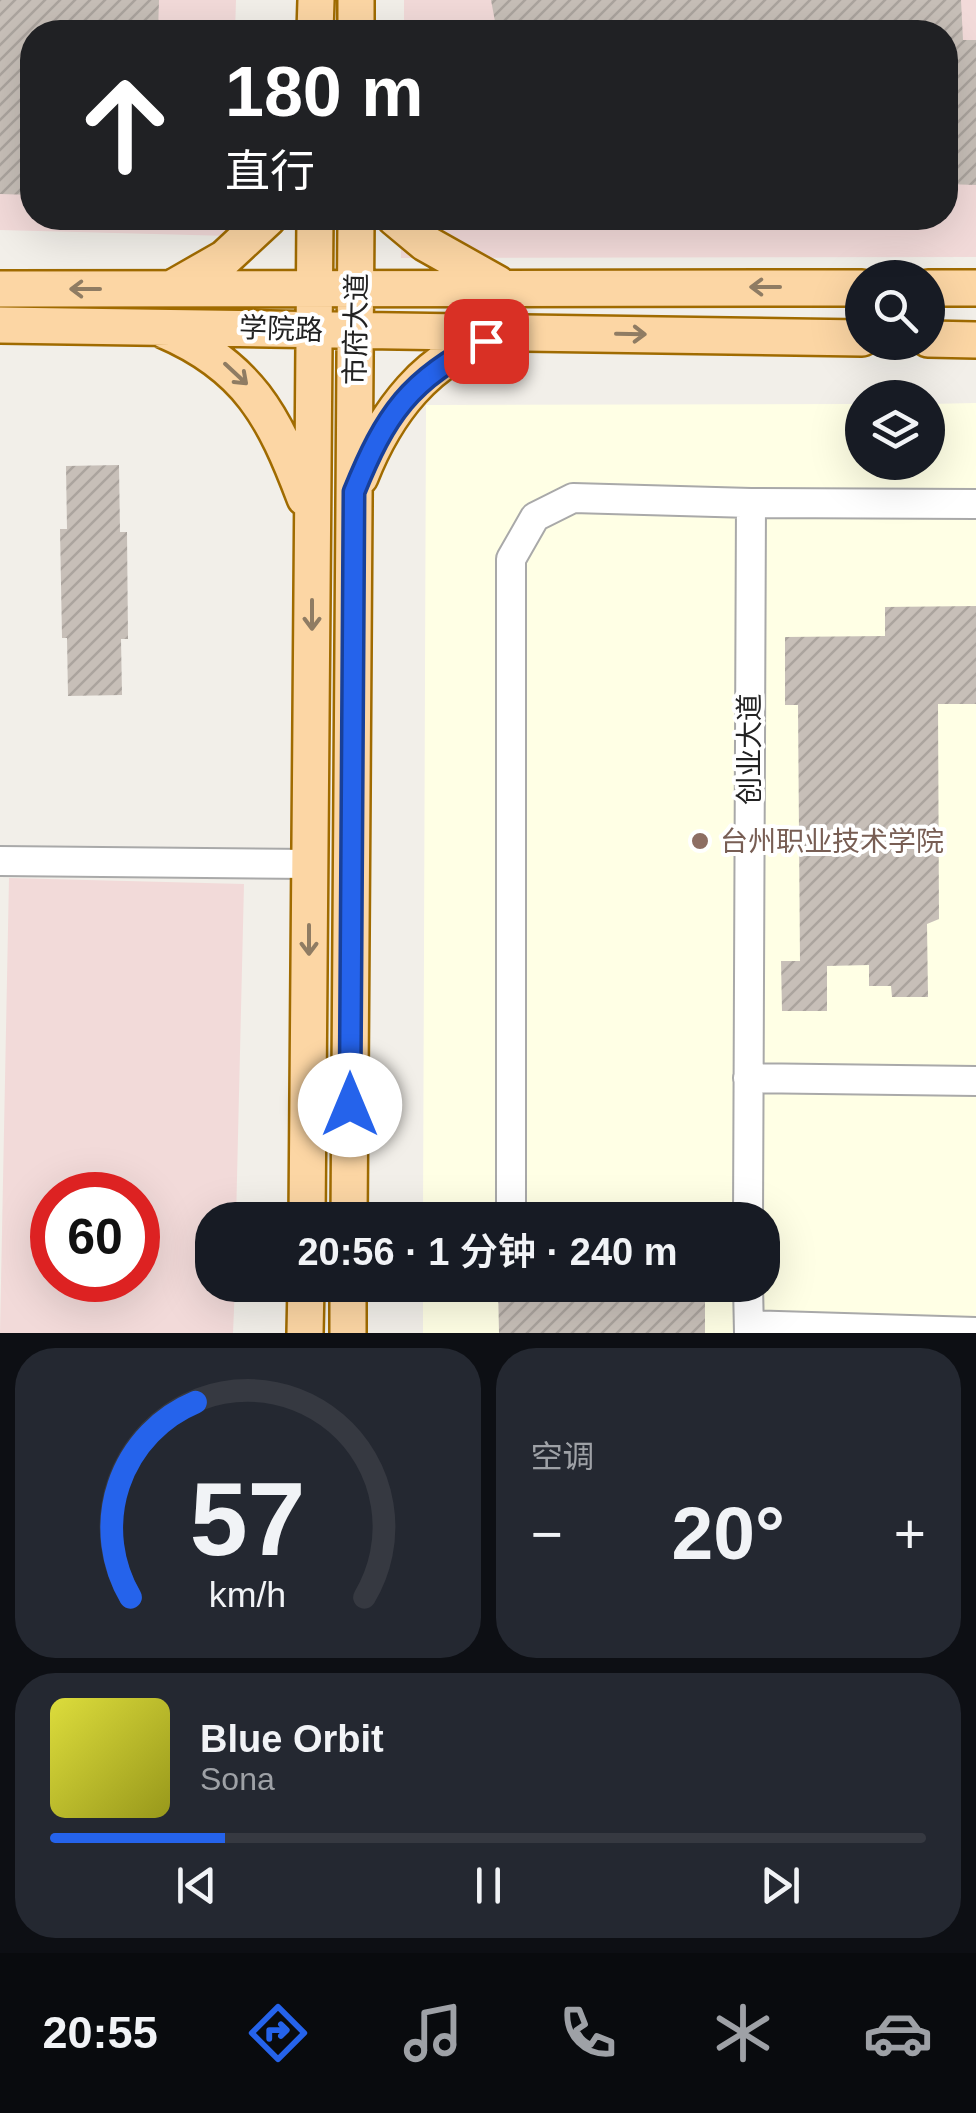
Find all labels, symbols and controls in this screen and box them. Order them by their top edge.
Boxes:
text: 180 m [225,53,423,131]
icon: ahead [60,60,190,190]
text: 直行 [225,146,315,197]
map controls [845,260,945,480]
button: search [845,260,945,360]
street label: 市府大道 [340,273,372,385]
one-way arrow [750,278,782,297]
one-way arrow [70,280,102,298]
pin [444,299,529,384]
street label: 学院路 [238,312,324,346]
icon: arrive [459,314,514,369]
one-way arrow [614,325,646,344]
one-way arrow [223,362,248,385]
button: layers [845,380,945,480]
one-way arrow [302,598,322,630]
street label: 创业大道 [734,693,765,805]
place label: 台州职业技术学院 [720,826,944,857]
marker: 台州职业技术学院 [689,830,711,852]
one-way arrow [300,923,319,955]
position arrow [298,1053,402,1157]
speed limit sign: 60 [30,1172,160,1302]
text: 20:56 · 1 分钟 · 240 m [297,1231,678,1273]
text: 空调 [531,1439,595,1475]
text: 57 [190,1461,306,1577]
text: 20° [672,1491,785,1575]
text: − [531,1503,563,1565]
text: + [894,1503,926,1565]
text: km/h [209,1575,286,1615]
text: Blue Orbit [200,1718,384,1760]
text: Sona [200,1761,275,1797]
icon: previous [169,1858,224,1913]
icon: pause [461,1858,516,1913]
icon: next [753,1858,808,1913]
icon: directions [243,1998,313,2068]
icon: music [398,1998,468,2068]
icon: phone [553,1998,623,2068]
icon: climate [708,1998,778,2068]
icon: car [863,1998,933,2068]
text: 20:55 [43,2007,158,2058]

